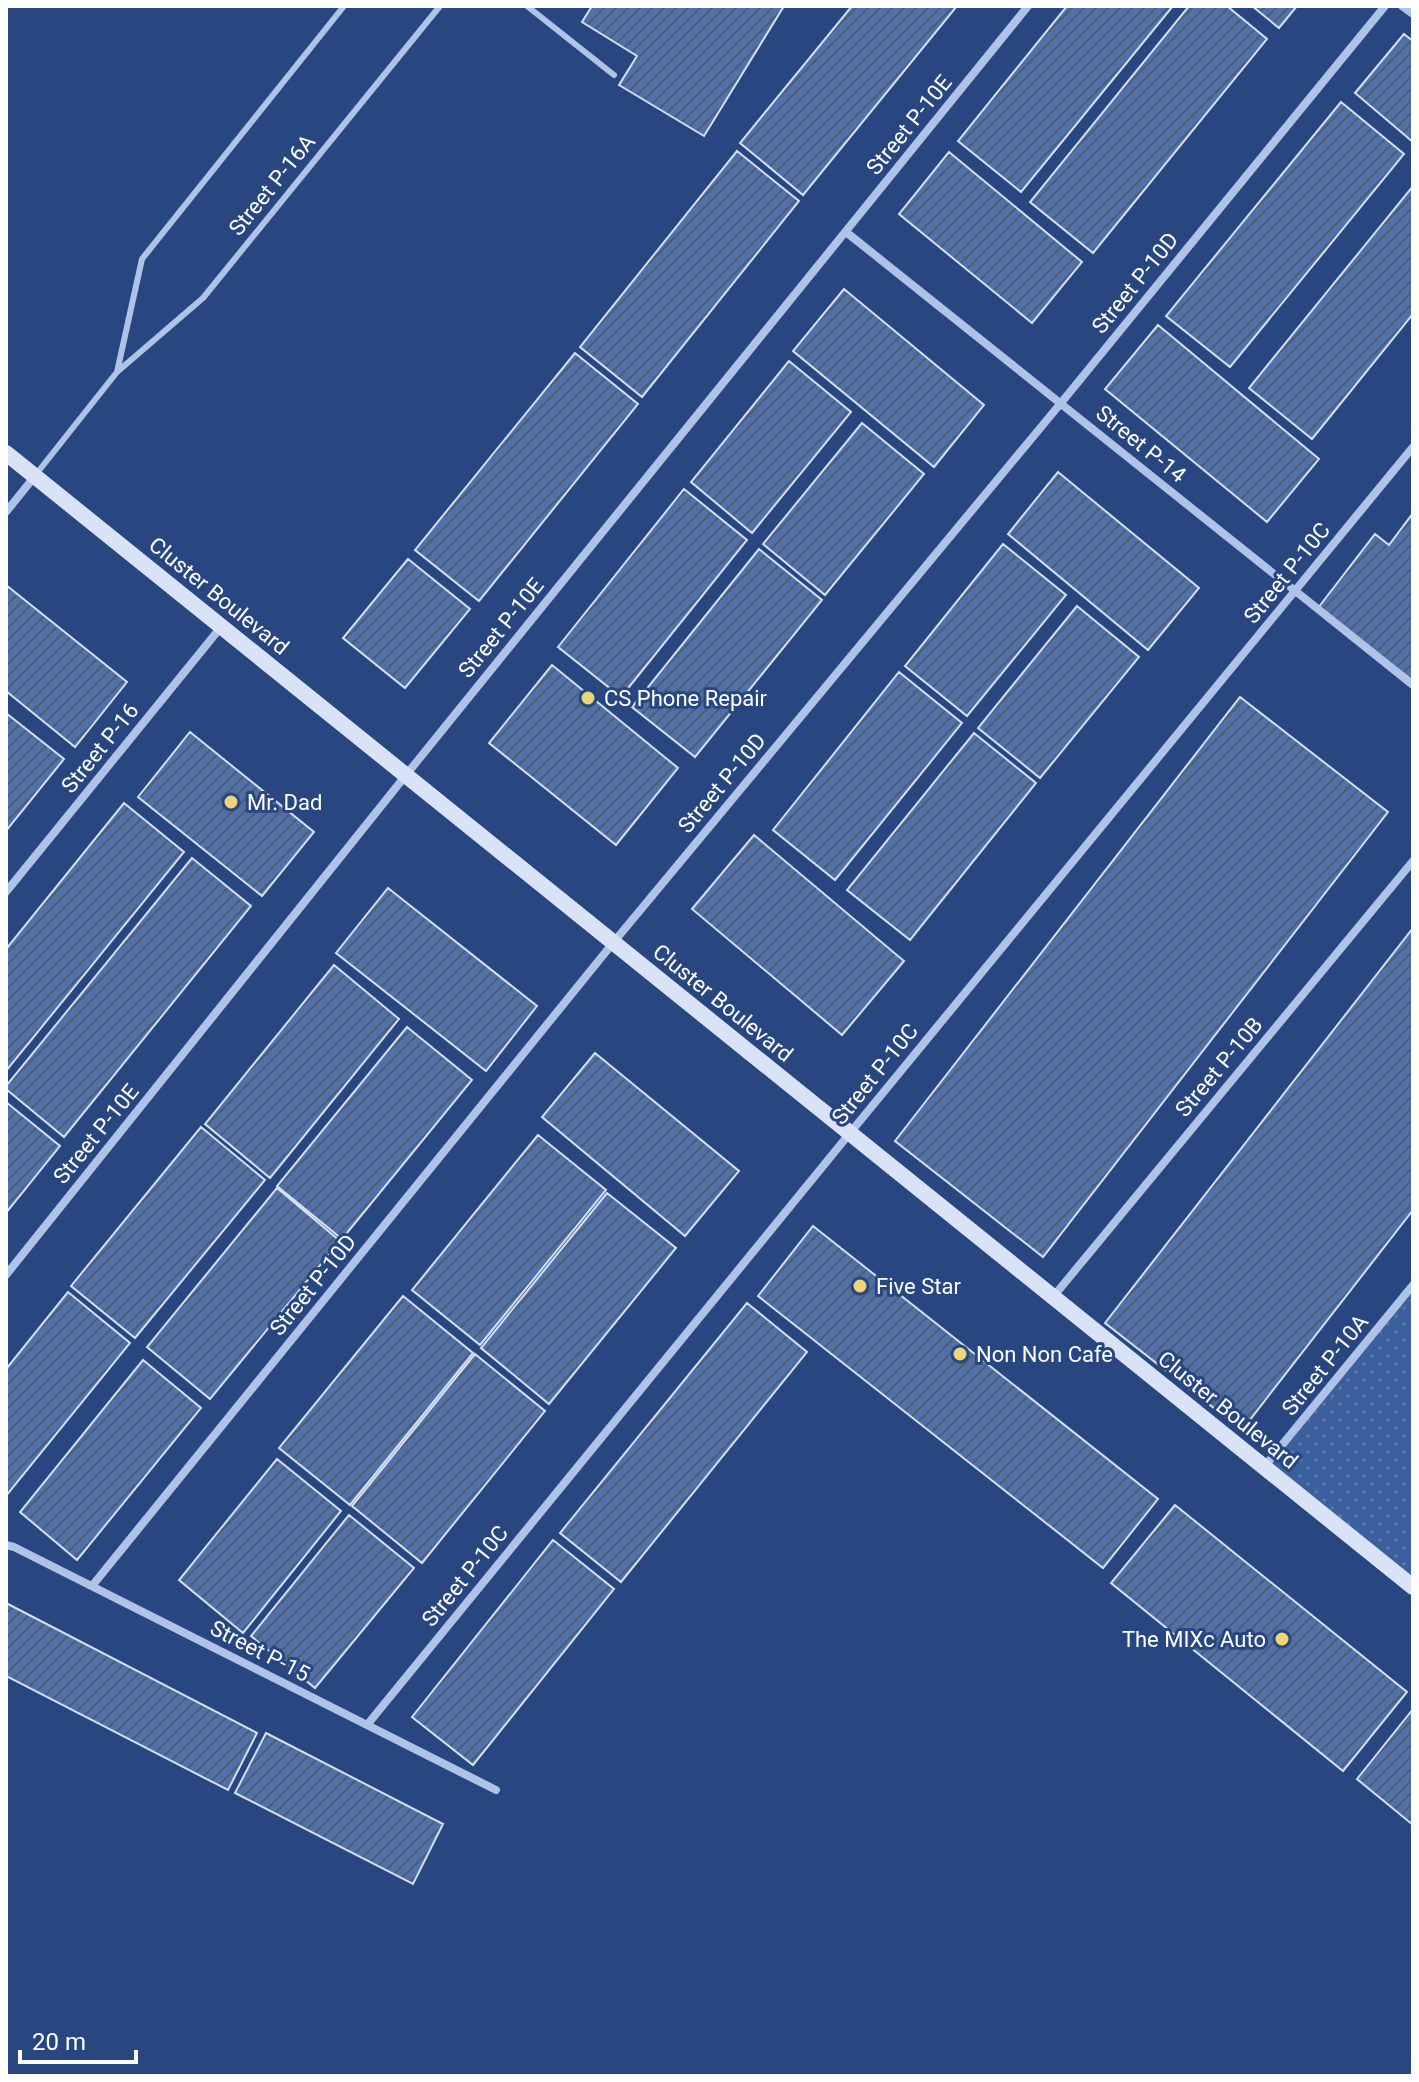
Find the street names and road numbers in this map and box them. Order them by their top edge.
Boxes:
street label: Street P-10E [861,70,957,180]
street label: Street P-16A [224,129,321,240]
street label: Street P-10D [1087,227,1183,339]
street label: Street P-14 [1091,400,1191,488]
street label: Street P-10C [1239,518,1335,628]
street label: Cluster Boulevard [144,532,294,660]
street label: Street P-10E [453,573,549,683]
street label: Street P-16 [56,698,144,798]
street label: Street P-10D [673,728,771,838]
street label: Cluster Boulevard [648,939,798,1067]
street label: Street P-10B [1170,1012,1268,1122]
street label: Street P-10C [827,1019,923,1129]
street label: Street P-10E [48,1079,144,1189]
street label: Street P-10D [265,1229,361,1341]
street label: Street P-10A [1277,1309,1374,1420]
street label: Cluster Boulevard [1153,1346,1303,1474]
street label: Street P-10C [417,1521,513,1631]
street label: Street P-15 [206,1615,314,1687]

